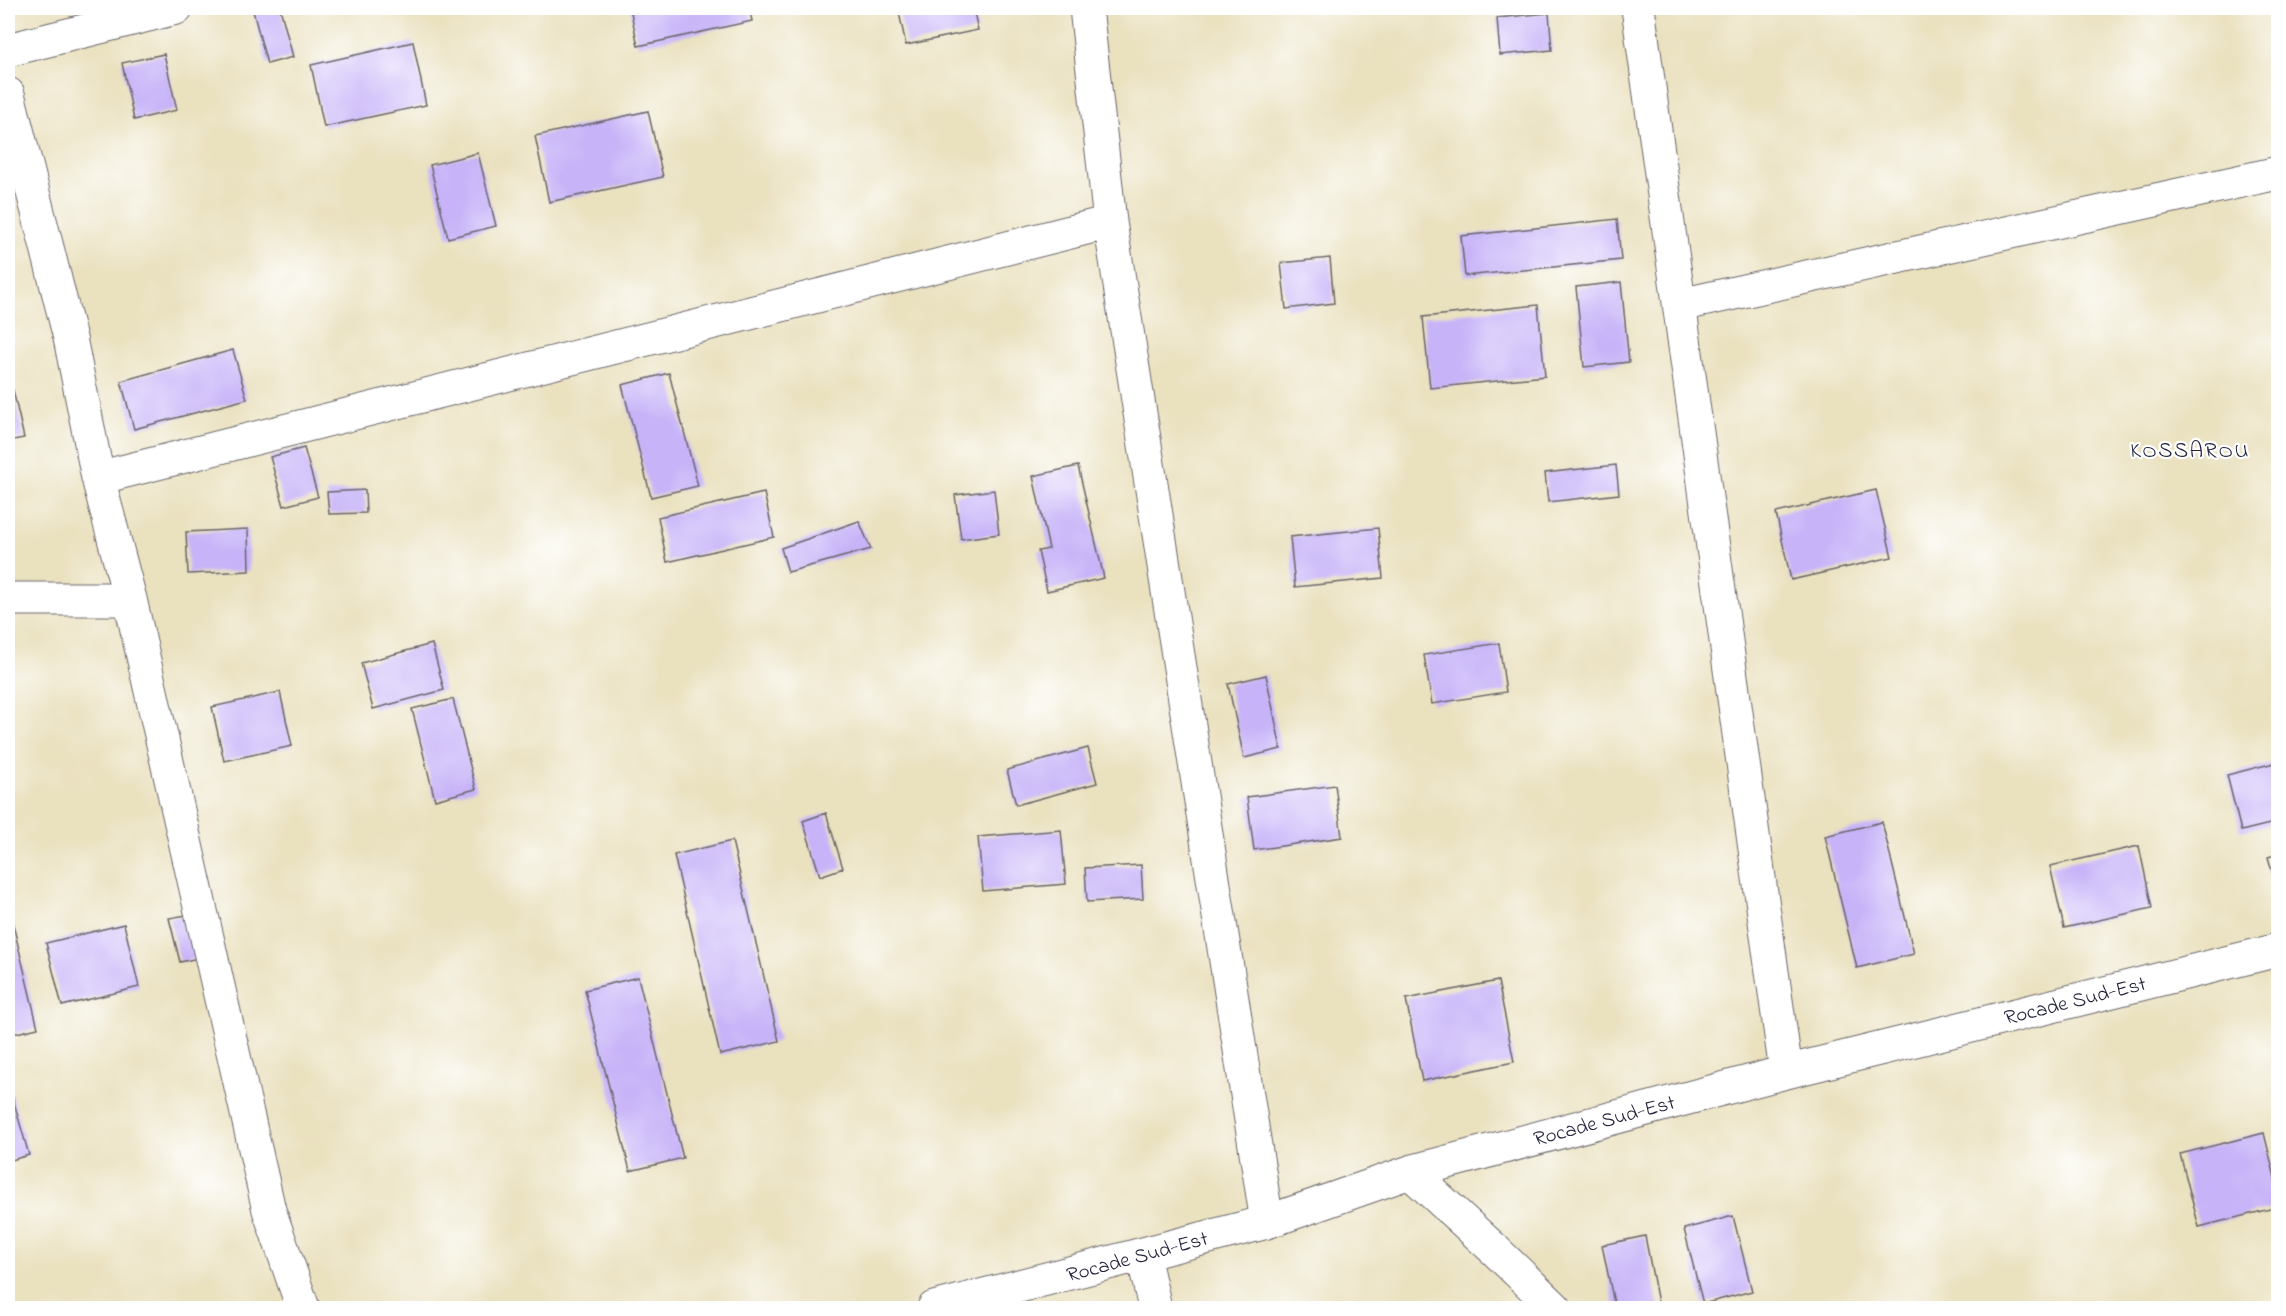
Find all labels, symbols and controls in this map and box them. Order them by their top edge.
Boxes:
district label: KOSSAROU [2130,436,2250,468]
street label: Rocade Sud-Est [2001,970,2150,1034]
street label: Rocade Sud-Est [1530,1089,1679,1155]
street label: Rocade Sud-Est [1063,1225,1212,1291]

